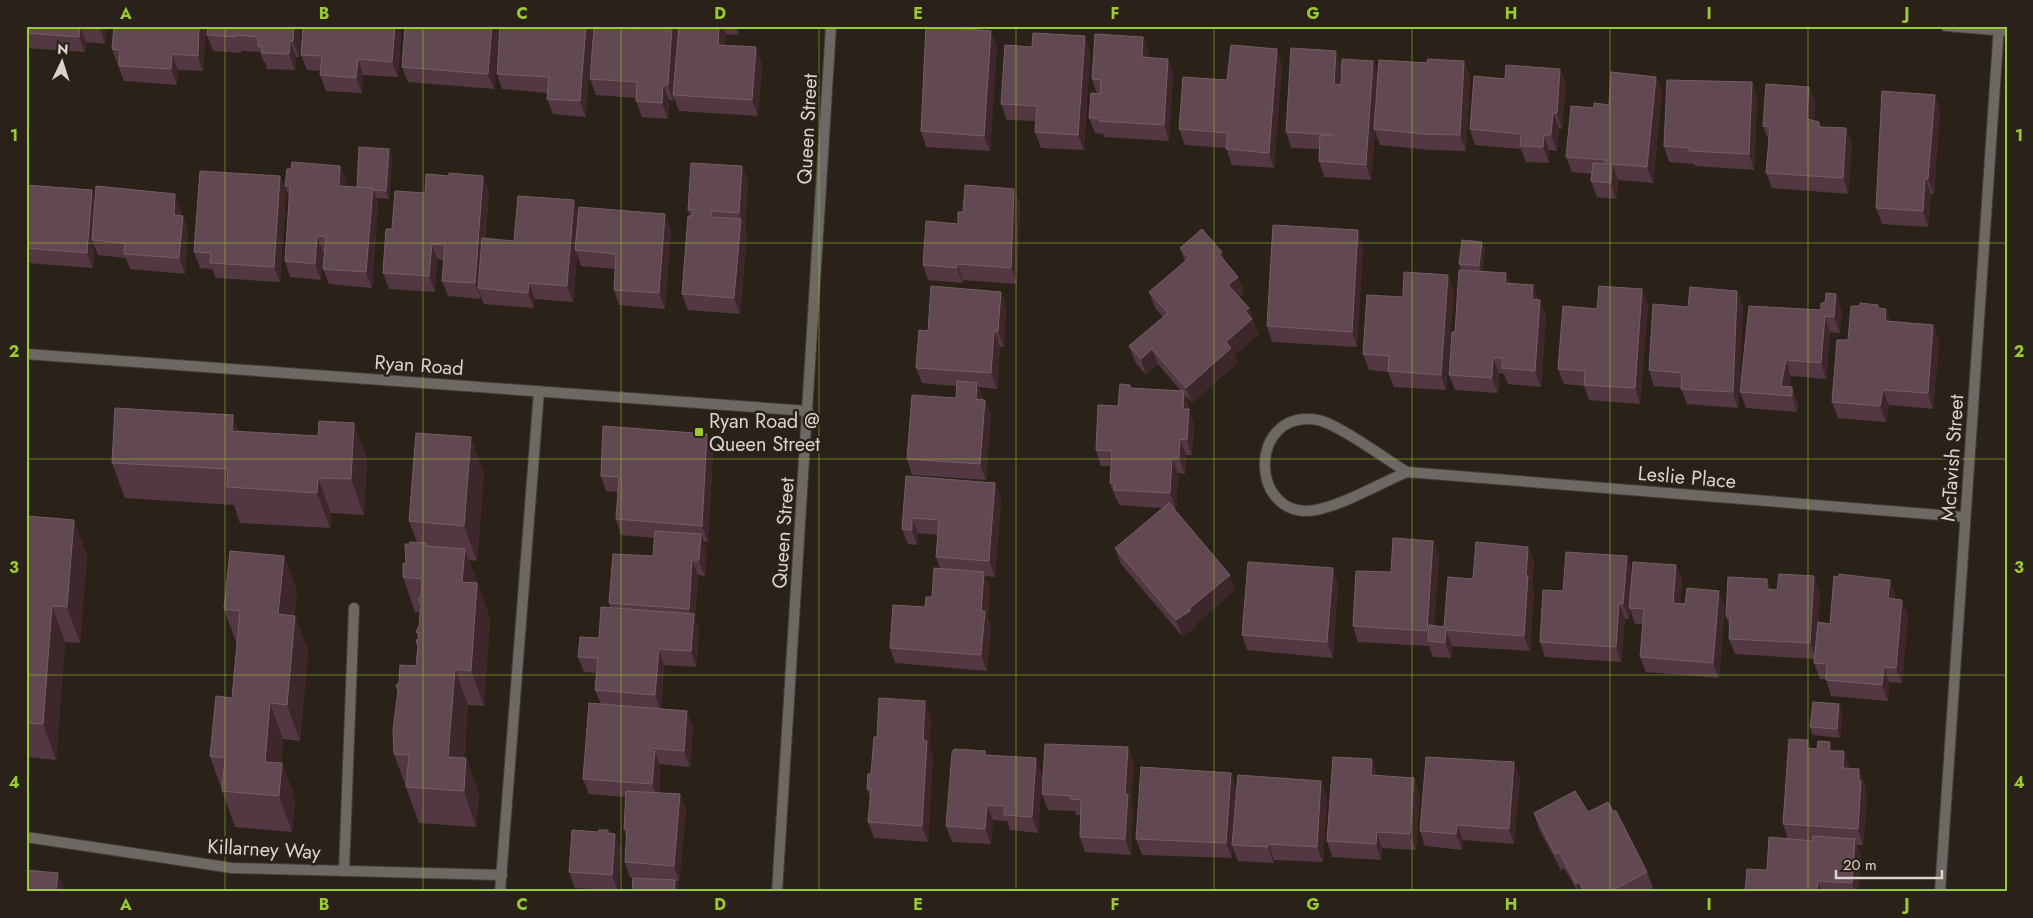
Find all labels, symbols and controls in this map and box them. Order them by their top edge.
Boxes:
text: A [119,2,132,25]
text: B [319,2,329,25]
text: C [516,2,528,25]
text: D [714,2,726,25]
text: E [913,2,923,25]
text: F [1111,2,1119,25]
text: G [1306,2,1320,25]
text: H [1505,2,1517,25]
text: I [1706,2,1712,25]
text: J [1901,2,1910,25]
north arrow [38,38,88,88]
text: N [57,39,69,59]
street label: Queen Street [790,73,825,185]
text: 1 [10,124,18,147]
text: 1 [2015,124,2023,147]
text: 2 [9,340,19,363]
text: 2 [2014,340,2024,363]
street label: Ryan Road [373,348,465,383]
street label: McTavish Street [1934,393,1971,523]
place label: Ryan Road @ Queen Street [709,407,820,459]
marker: Ryan Road @ Queen Street [693,426,705,438]
street label: Leslie Place [1637,459,1737,496]
street label: Queen Street [765,476,802,589]
text: 3 [9,556,19,579]
text: 3 [2014,556,2024,579]
text: 4 [8,771,20,794]
text: 4 [2013,771,2025,794]
street label: Killarney Way [206,832,322,867]
scale bar [1836,848,1942,880]
text: 20 m [1843,854,1877,876]
text: A [119,893,132,916]
text: B [319,893,329,916]
text: C [516,893,528,916]
text: D [714,893,726,916]
text: E [913,893,923,916]
text: F [1111,893,1119,916]
text: G [1306,893,1320,916]
text: H [1505,893,1517,916]
text: I [1706,893,1712,916]
text: J [1901,893,1910,916]

